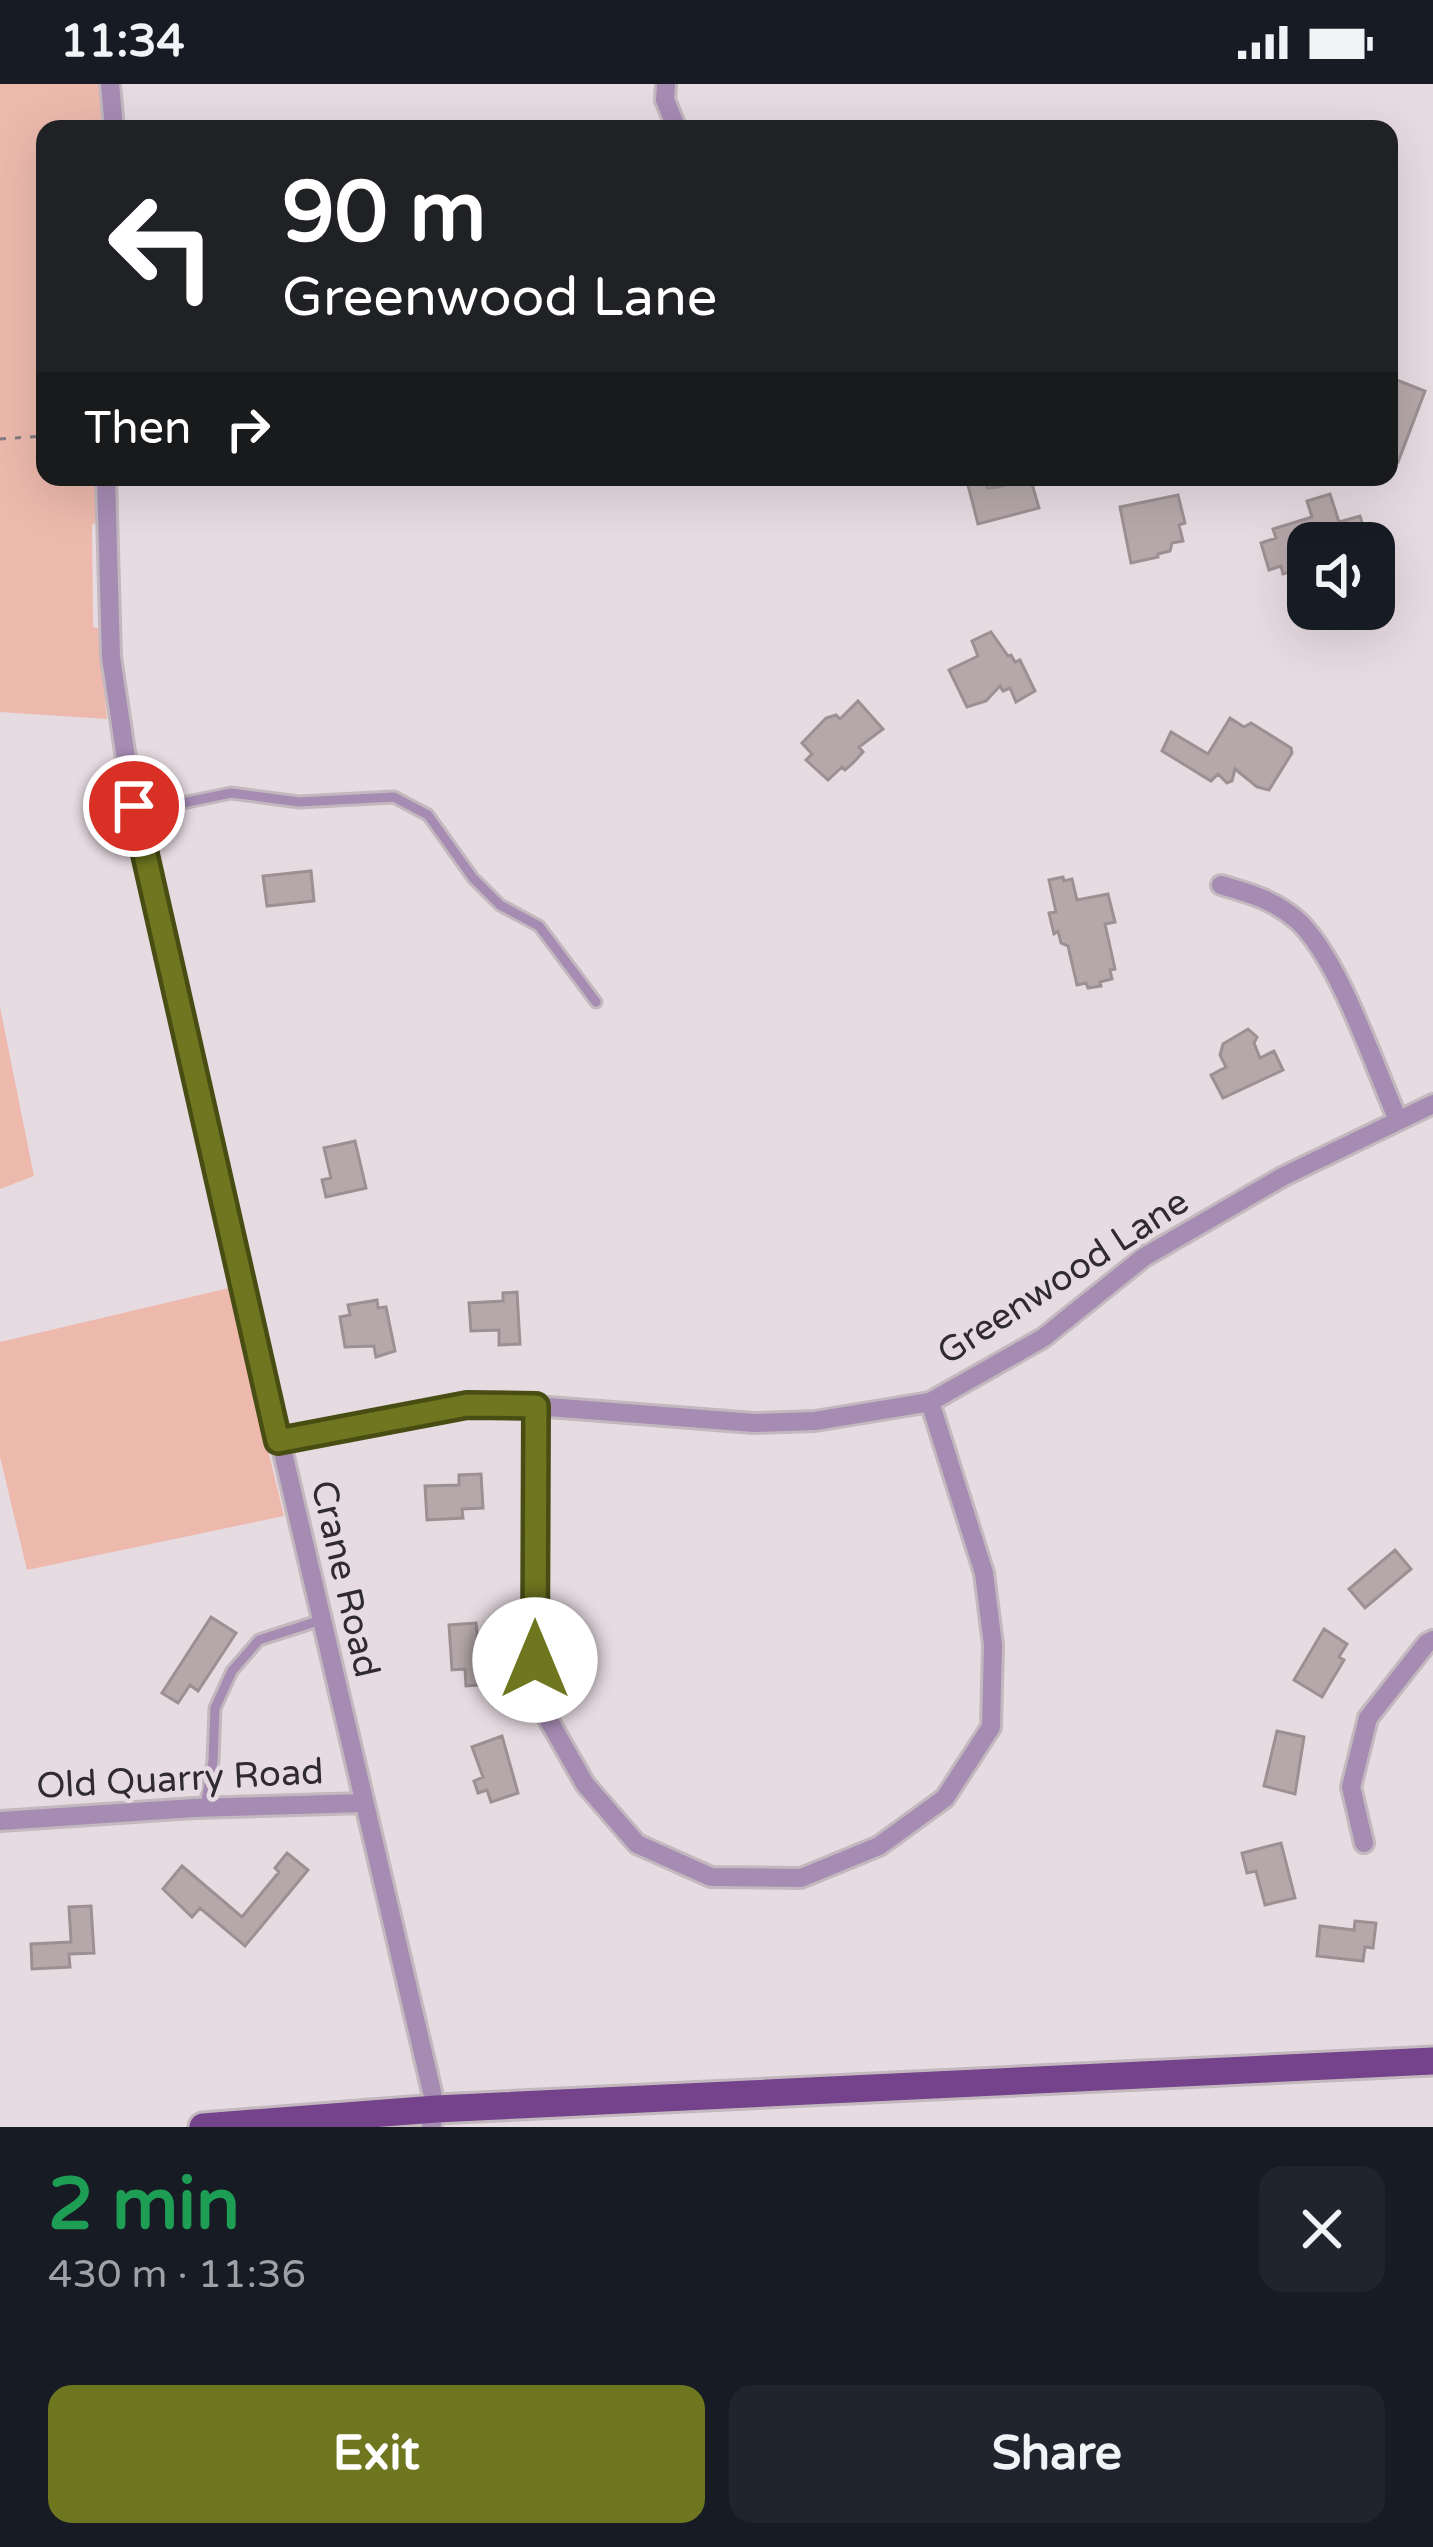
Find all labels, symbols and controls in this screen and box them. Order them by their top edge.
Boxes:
text: 11:34 [60,15,185,69]
text: 90 m [282,163,486,264]
icon: left [84,168,240,324]
text: Greenwood Lane [282,265,717,330]
icon: right [215,396,281,462]
text: Then [84,402,191,456]
map controls [1287,522,1395,630]
button: sound [1287,522,1395,630]
pin [83,755,185,857]
icon: arrive [101,773,167,839]
street label: Greenwood Lane [930,1180,1196,1374]
street label: Crane Road [301,1476,389,1682]
position arrow [472,1597,598,1723]
street label: Old Quarry Road [35,1750,325,1808]
text: 2 min [48,2162,240,2249]
button: close [1259,2166,1385,2292]
text: 430 m · 11:36 [48,2251,306,2298]
button: Exit [48,2385,705,2523]
button: Share [729,2385,1385,2523]

